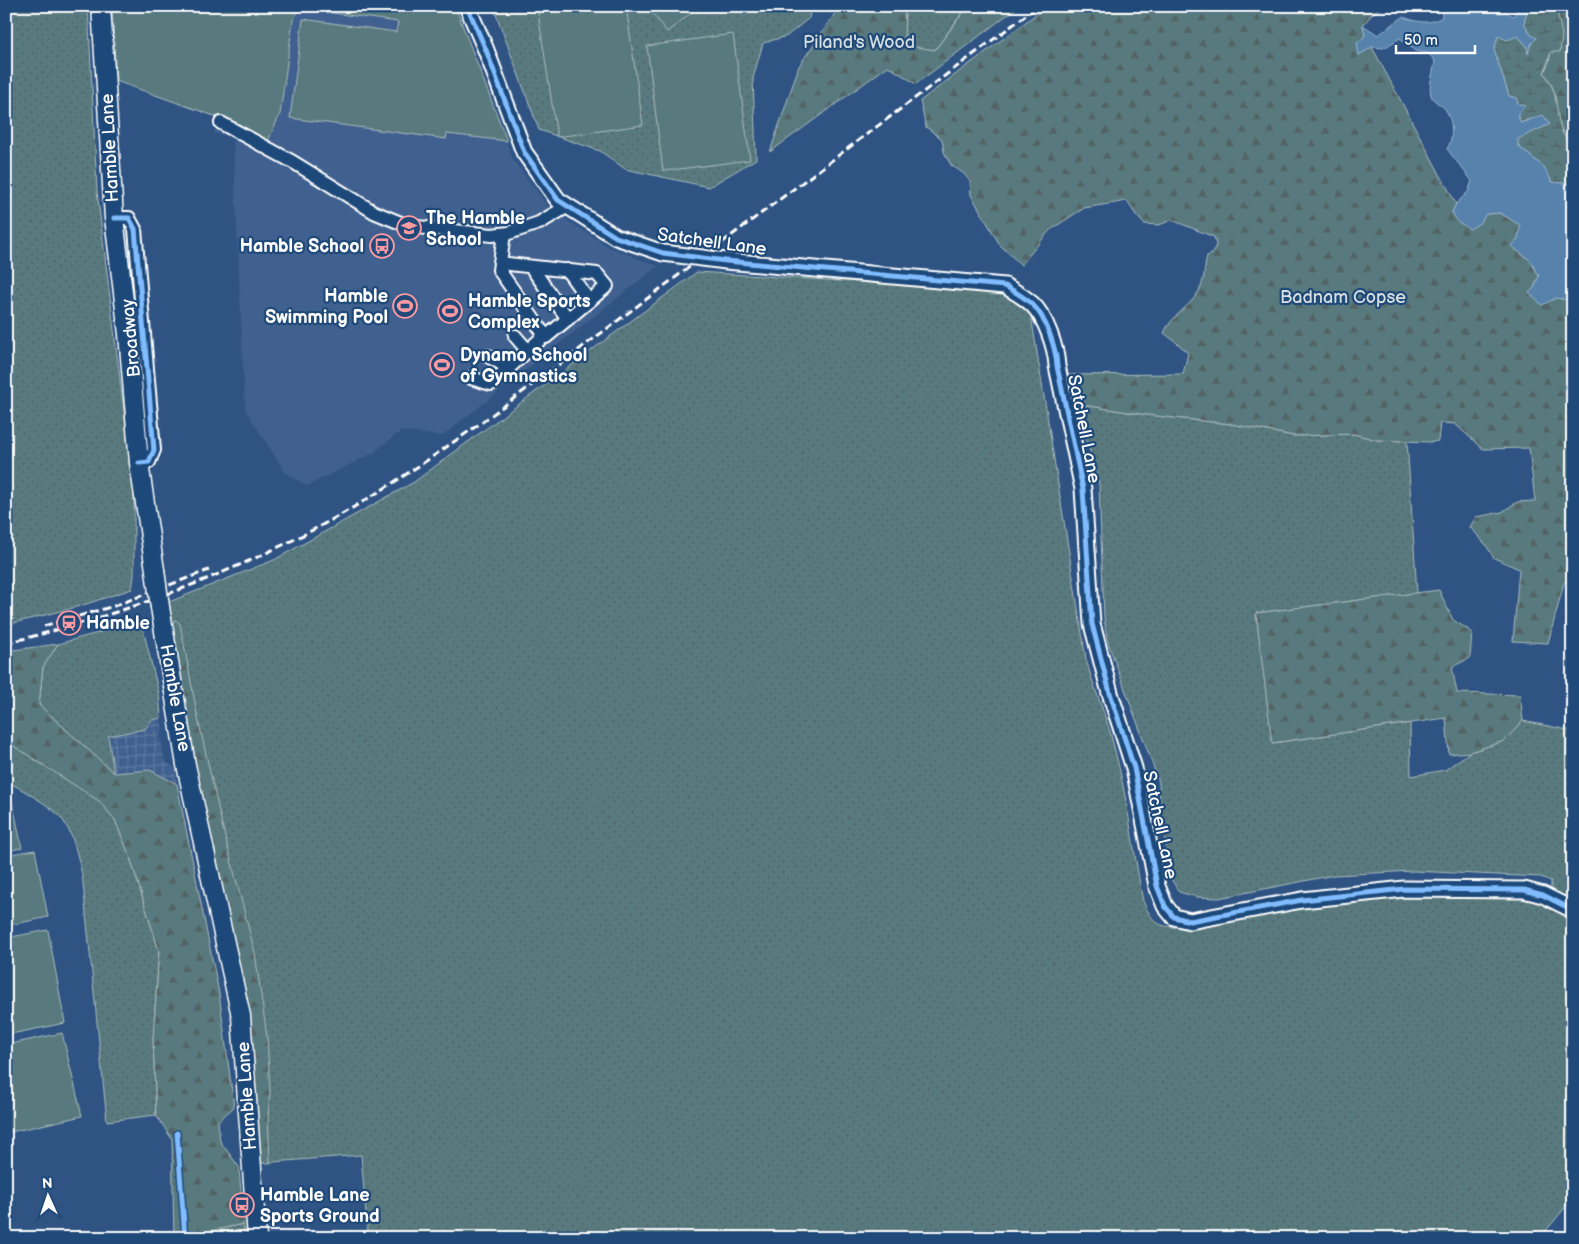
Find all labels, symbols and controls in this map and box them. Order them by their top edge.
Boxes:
scale bar [1396,22,1475,54]
text: 50 m [1404,31,1438,50]
park label: Piland's Wood [803,32,915,53]
street label: Hamble Lane [97,93,123,203]
place label: The Hamble School [426,208,525,250]
school or university icon: The Hamble School [396,215,422,241]
street label: Satchell Lane [656,224,768,260]
bus stop icon: Hamble School [369,233,395,259]
place label: Hamble School [240,236,364,257]
place label: Hamble Swimming Pool [265,286,388,328]
park label: Badnam Copse [1280,287,1406,308]
place label: Hamble Sports Complex [468,291,591,333]
sports icon: Hamble Swimming Pool [392,293,418,319]
street label: Broadway [117,297,145,378]
sports icon: Hamble Sports Complex [437,298,463,324]
place label: Dynamo School of Gymnastics [460,345,587,387]
sports icon: Dynamo School of Gymnastics [429,352,455,378]
street label: Satchell Lane [1063,373,1105,485]
station icon: Hamble [56,610,82,636]
place label: Hamble [86,613,150,634]
street label: Hamble Lane [155,643,195,754]
street label: Satchell Lane [1138,769,1182,881]
street label: Hamble Lane [233,1041,261,1151]
north arrow [22,1172,72,1222]
text: N [42,1175,53,1192]
place label: Hamble Lane Sports Ground [260,1185,380,1227]
bus stop icon: Hamble Lane Sports Ground [229,1192,255,1218]

